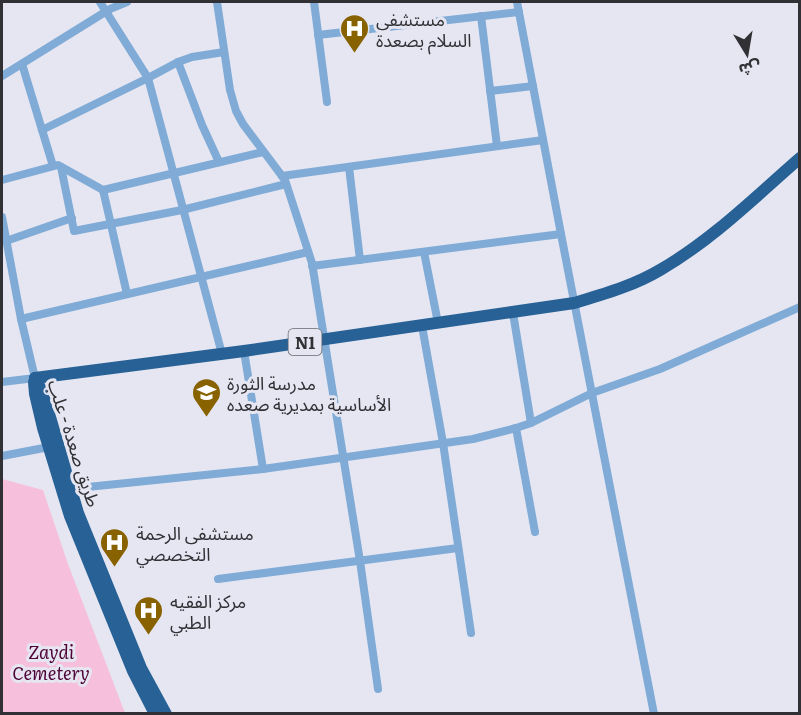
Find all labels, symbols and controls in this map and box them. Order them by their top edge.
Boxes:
place label: مستشفى السلام بصعدة [376,5,472,55]
hospital icon: مستشفى السلام بصعدة [339,12,371,54]
north arrow [717,24,777,84]
text: ش [737,56,763,84]
road number: N1 [288,329,322,355]
place label: مدرسة الثورة الأساسية بمديرية صعده [227,369,391,417]
street label: طريق صعدة - علب [42,376,108,510]
school or university icon: مدرسة الثورة الأساسية بمديرية صعده [190,376,222,418]
place label: مستشفى الرحمة التخصصي [136,519,254,568]
hospital icon: مستشفى الرحمة التخصصي [99,526,131,568]
place label: مركز الفقيه الطبي [170,587,246,636]
hospital icon: مركز الفقيه الطبي [133,594,165,636]
park label: Zaydi Cemetery [12,638,90,686]

